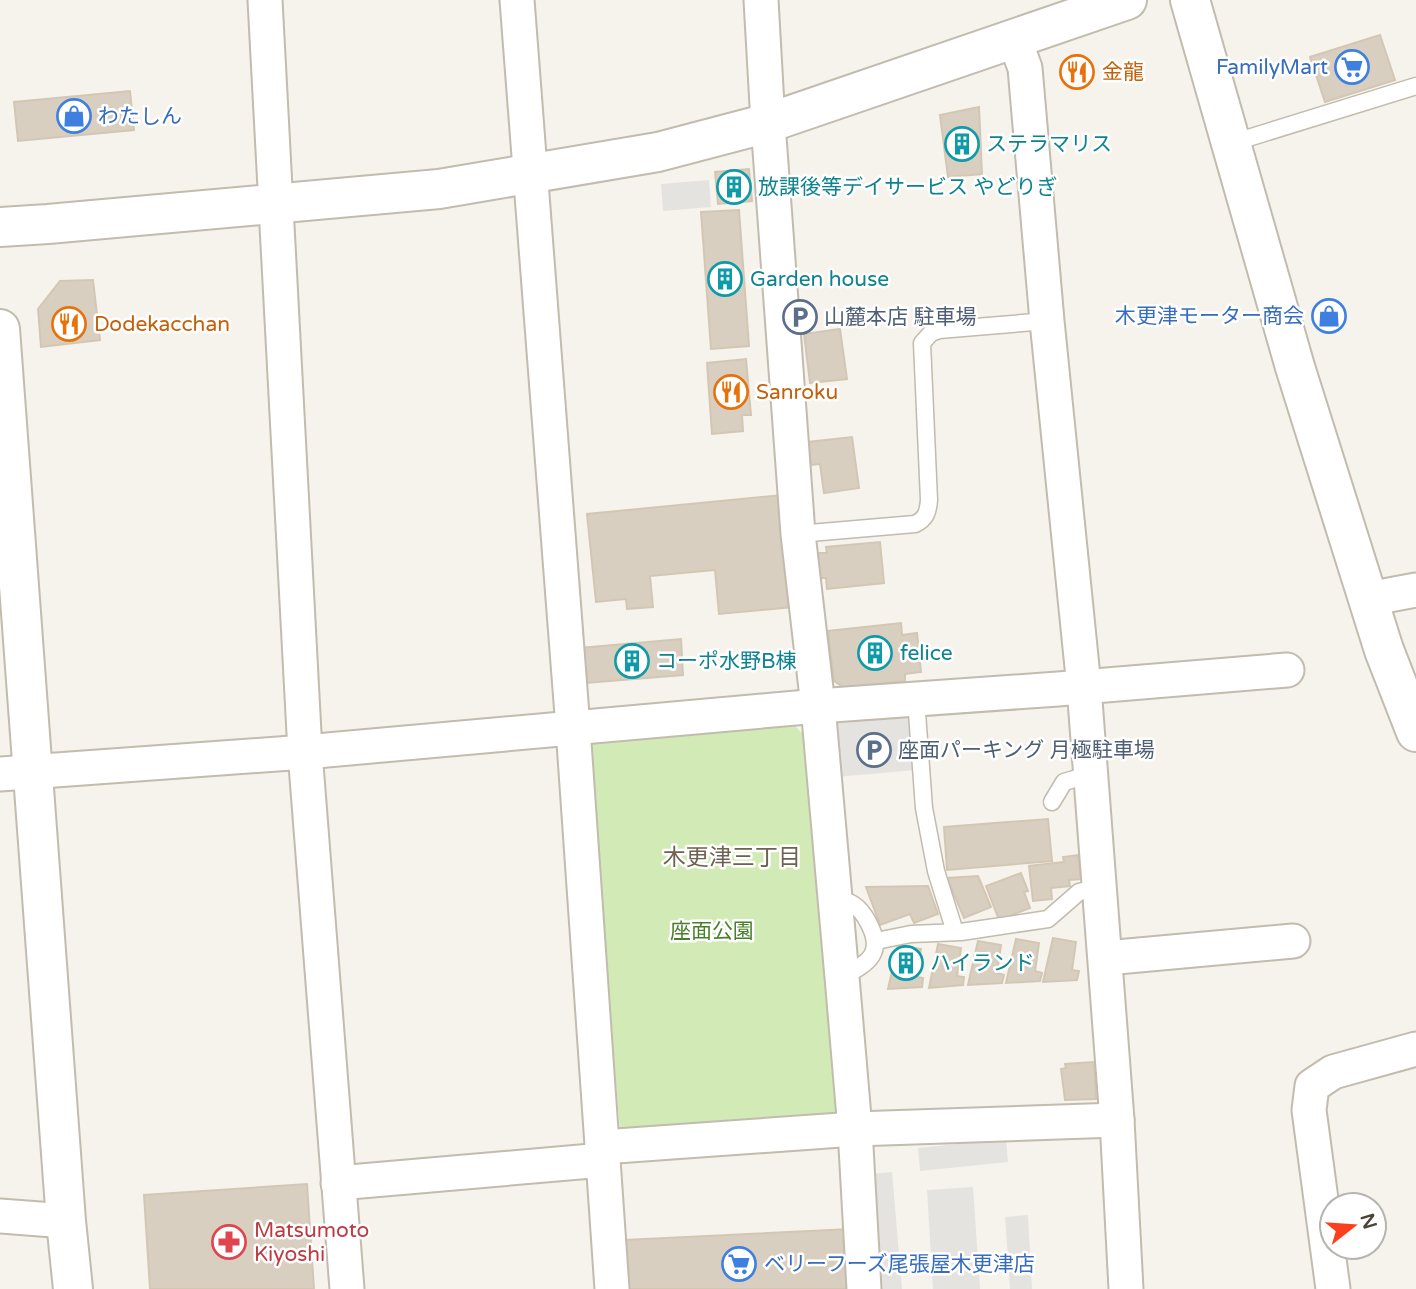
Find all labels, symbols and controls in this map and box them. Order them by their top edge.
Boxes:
supermarket icon: FamilyMart [1333,48,1371,86]
restaurant icon: 金龍 [1058,53,1096,91]
place label: FamilyMart [1216,55,1328,80]
place label: 金龍 [1102,60,1144,85]
shop icon: わたしん [55,97,93,135]
place label: わたしん [98,104,182,129]
building icon: ステラマリス [943,125,981,163]
place label: ステラマリス [986,132,1112,157]
building icon: 放課後等デイサービス やどりぎ [715,168,753,206]
place label: 放課後等デイサービス やどりぎ [758,175,1057,200]
building icon: Garden house [706,260,744,298]
place label: Garden house [750,267,889,292]
shop icon: 木更津モーター商会 [1310,297,1348,335]
parking icon: 山麓本店 駐車場 [781,298,819,336]
place label: 木更津モーター商会 [1115,304,1304,329]
restaurant icon: Dodekacchan [50,305,88,343]
place label: 山麓本店 駐車場 [824,305,976,330]
place label: Dodekacchan [94,312,230,337]
restaurant icon: Sanroku [712,373,750,411]
place label: Sanroku [756,380,838,405]
building icon: felice [856,634,894,672]
place label: felice [900,641,953,666]
building icon: コーポ水野B棟 [613,642,651,680]
place label: コーポ水野B棟 [656,649,797,674]
parking icon: 座面パーキング 月極駐車場 [855,731,893,769]
place label: 座面パーキング 月極駐車場 [898,738,1155,763]
district label: 木更津三丁目 [663,844,801,872]
park label: 座面公園 [670,919,754,944]
building icon: ハイランド [887,944,925,982]
place label: ハイランド [930,951,1035,976]
north arrow [1318,1191,1388,1261]
text: N [1356,1211,1381,1232]
place label: Matsumoto Kiyoshi [254,1218,369,1267]
pharmacy icon: Matsumoto Kiyoshi [210,1223,248,1261]
supermarket icon: ベリーフーズ尾張屋木更津店 [720,1245,758,1283]
place label: ベリーフーズ尾張屋木更津店 [764,1252,1035,1277]

